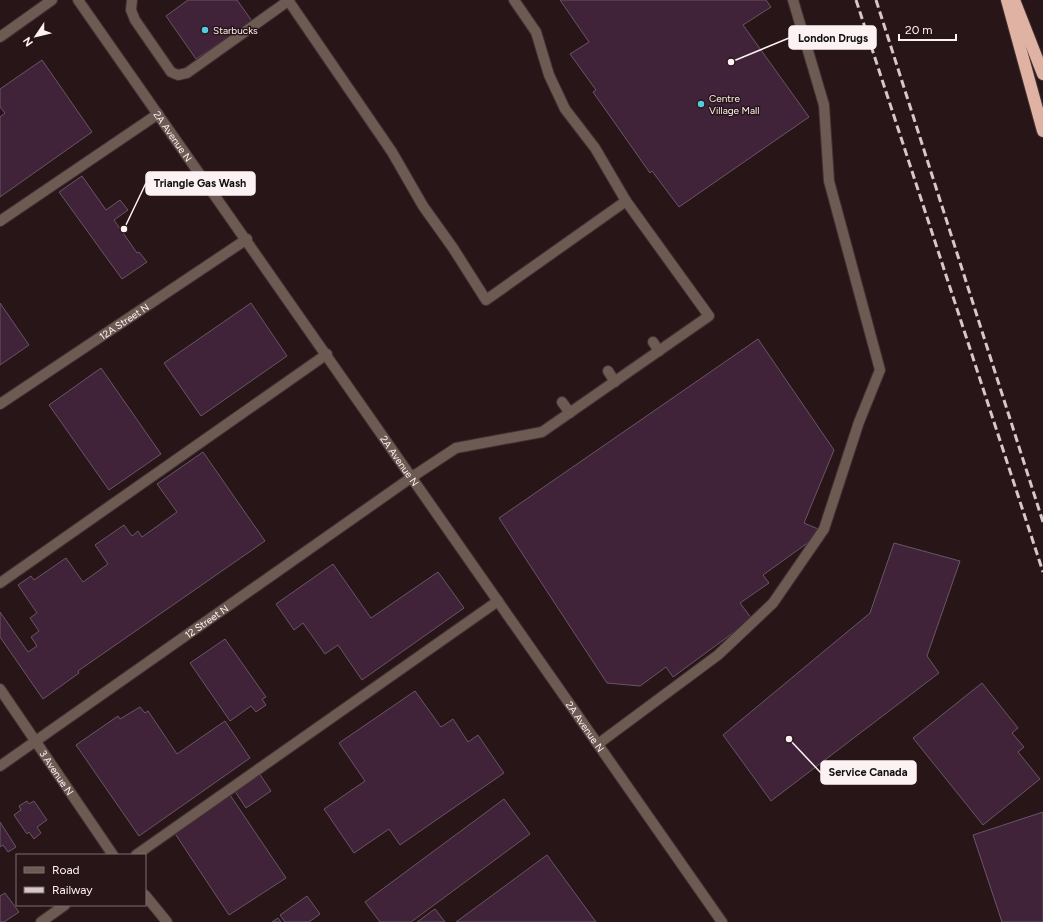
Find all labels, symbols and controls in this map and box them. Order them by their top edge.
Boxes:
north arrow [16,16,56,56]
scale bar [899,16,956,42]
text: 20 m [905,23,933,37]
place label: Starbucks [213,24,258,37]
marker: Starbucks [200,25,210,35]
callout: London Drugs [789,26,876,49]
text: London Drugs [798,32,868,45]
text: N [20,34,36,49]
place label: Centre Village Mall [709,92,760,117]
marker: Centre Village Mall [696,99,706,109]
street label: 2A Avenue N [151,108,195,164]
callout: Triangle Gas Wash [146,172,255,195]
text: Triangle Gas Wash [154,177,246,190]
street label: 12A Street N [96,300,151,343]
street label: 2A Avenue N [378,433,422,489]
street label: 12 Street N [182,601,231,641]
street label: 2A Avenue N [563,698,608,754]
street label: 3 Avenue N [37,747,77,798]
callout: Service Canada [821,761,916,784]
text: Service Canada [828,766,908,779]
legend [16,854,146,906]
text: Road [52,863,80,877]
text: Railway [52,883,93,897]

